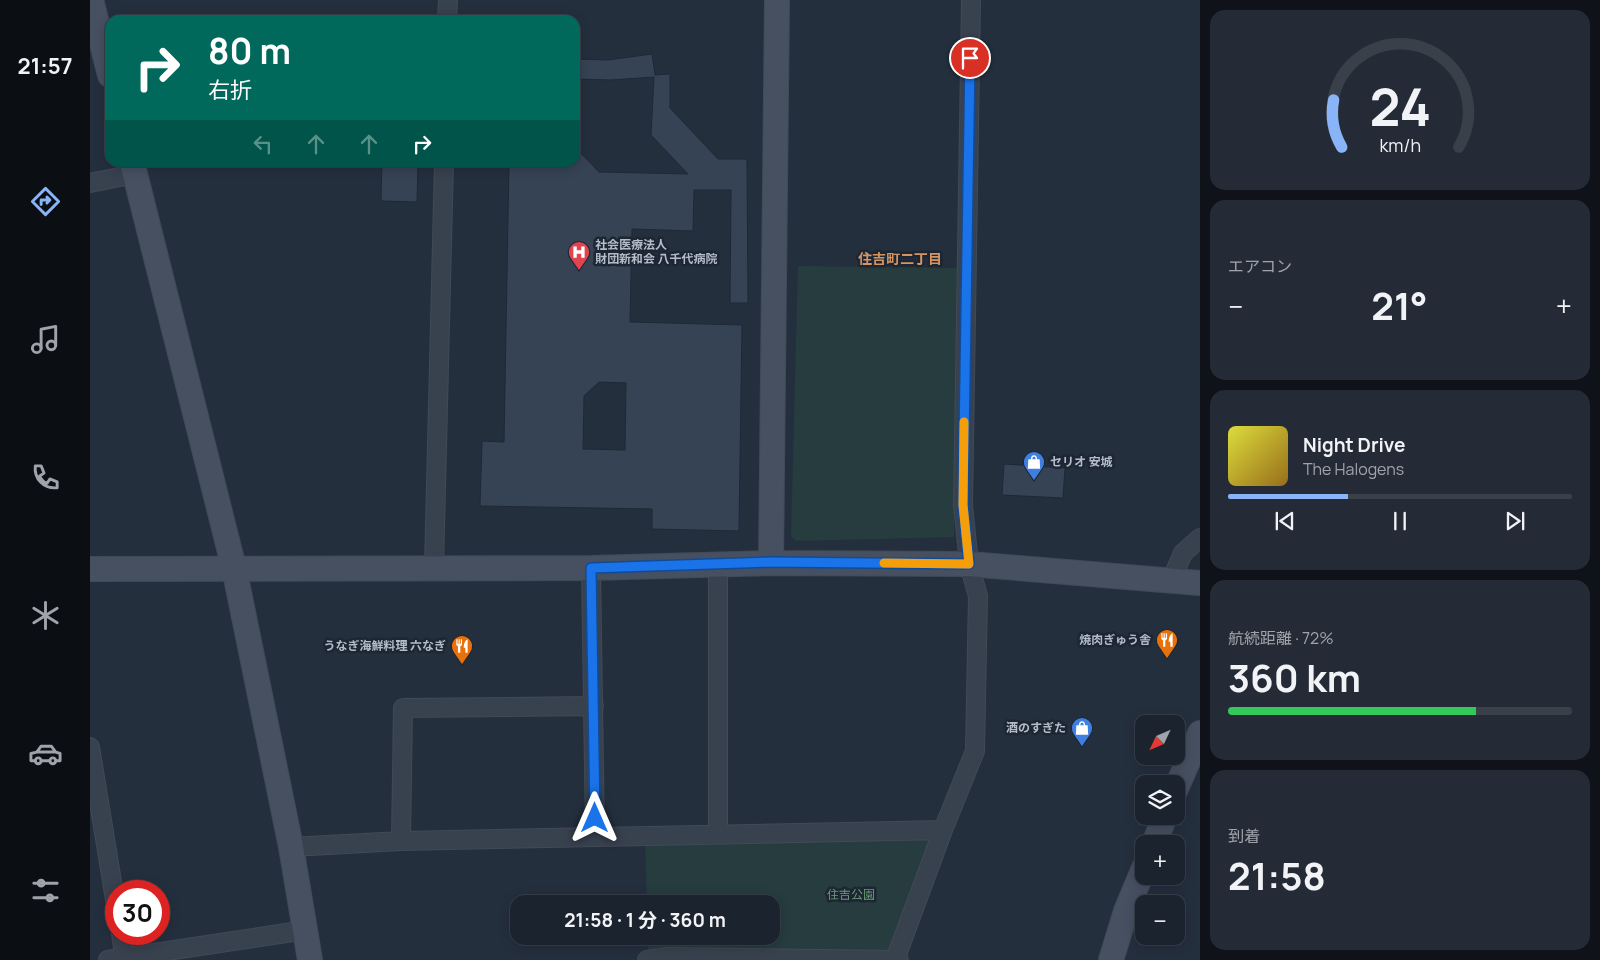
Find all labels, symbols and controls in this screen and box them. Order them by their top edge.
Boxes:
text: 80 m [208,27,291,75]
icon: right [125,35,190,100]
pin [949,37,991,79]
icon: arrive [956,44,984,72]
text: 21:57 [18,51,72,81]
text: 24 [1369,71,1431,142]
text: 右折 [208,75,252,105]
icon: left [249,130,277,158]
icon: ahead [302,130,330,158]
icon: ahead [355,130,383,158]
icon: right [408,130,436,158]
text: km/h [1379,133,1421,157]
icon: directions [28,184,63,219]
place label: 社会医療法人 財団新和会 八千代病院 [595,236,717,267]
hospital icon: 社会医療法人 財団新和会 八千代病院 [567,240,591,271]
district label: 住吉町二丁目 [858,249,942,268]
text: エアコン [1228,255,1292,277]
text: 21° [1371,279,1428,331]
text: − [1228,287,1243,325]
text: + [1556,287,1572,325]
icon: music [28,322,63,357]
text: Night Drive [1303,432,1405,458]
shop icon: セリオ 安城 [1022,450,1046,481]
place label: セリオ 安城 [1050,453,1112,470]
text: The Halogens [1303,458,1404,480]
icon: phone [28,460,63,495]
icon: previous [1271,507,1299,535]
icon: pause [1386,507,1414,535]
icon: next [1501,507,1529,535]
icon: climate [28,598,63,633]
text: 航続距離 · 72% [1228,627,1334,649]
restaurant icon: 焼肉ぎゅう舎 [1155,628,1179,659]
place label: 焼肉ぎゅう舎 [1079,631,1151,648]
restaurant icon: うなぎ海鮮料理 六なぎ [450,634,474,665]
place label: うなぎ海鮮料理 六なぎ [324,637,446,654]
text: 360 km [1228,651,1361,703]
north arrow [1135,715,1185,765]
map controls [1135,715,1185,945]
shop icon: 酒のすぎた [1070,716,1094,747]
place label: 酒のすぎた [1006,719,1066,736]
icon: car [28,736,63,771]
button: layers [1135,775,1185,825]
position arrow [568,791,620,843]
text: 到着 [1228,825,1260,847]
button: + [1135,835,1185,885]
text: 21:58 [1228,849,1326,901]
icon: filters [28,873,63,908]
speed limit sign: 30 [105,880,170,945]
park label: 住吉公園 [827,886,875,903]
button: − [1135,895,1185,945]
text: 21:58 · 1 分 · 360 m [564,907,726,933]

